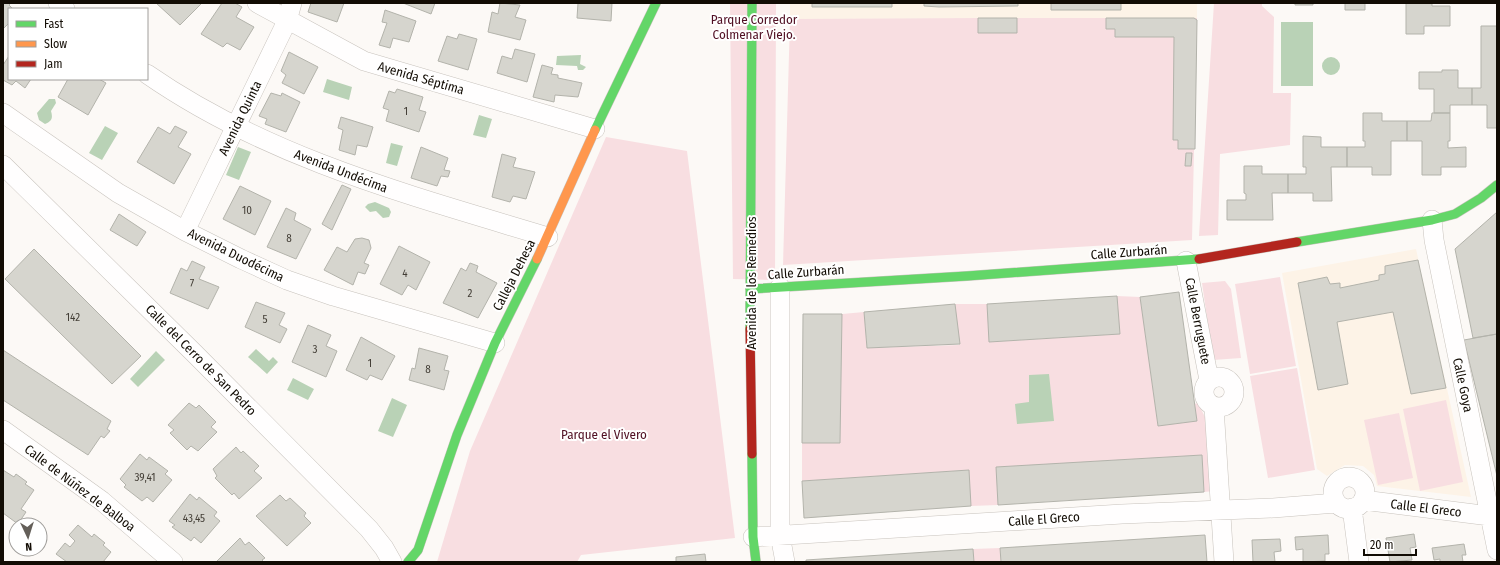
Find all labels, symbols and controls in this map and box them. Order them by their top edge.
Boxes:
legend [8,8,148,80]
park label: Parque Corredor Colmenar Viejo. [711,12,798,42]
text: Fast [44,17,63,31]
text: Slow [44,37,67,51]
text: Jam [44,57,62,71]
street label: Avenida Séptima [376,58,466,98]
street label: Avenida Quinta [215,78,265,158]
house number: 1 [404,105,408,118]
street label: Avenida Undécima [292,146,390,196]
house number: 10 [242,204,252,217]
street label: Avenida de los Remedios [744,216,759,350]
street label: Avenida Duodécima [185,225,287,285]
house number: 8 [286,232,292,245]
street label: Calleja Dehesa [490,237,538,313]
street label: Calle Zurbarán [1090,242,1168,262]
street label: Calle Zurbarán [767,262,845,282]
house number: 4 [402,267,408,280]
street label: Calle Berruguete [1182,276,1214,366]
house number: 7 [190,277,195,290]
house number: 2 [468,287,473,300]
street label: Calle del Cerro de San Pedro [143,302,260,419]
house number: 142 [66,311,80,324]
house number: 5 [262,313,268,326]
house number: 3 [313,343,318,356]
street label: Calle Goya [1450,356,1476,414]
house number: 1 [368,357,372,370]
house number: 8 [425,363,431,376]
park label: Parque el Vivero [561,427,647,442]
street label: Calle de Núñez de Balboa [22,441,138,535]
house number: 39,41 [134,471,156,484]
street label: Calle El Greco [1390,496,1463,520]
street label: Calle El Greco [1008,509,1080,529]
house number: 43,45 [183,512,205,525]
north arrow [8,517,48,557]
scale bar [1364,531,1416,557]
text: 20 m [1370,538,1394,552]
text: N [25,540,32,553]

